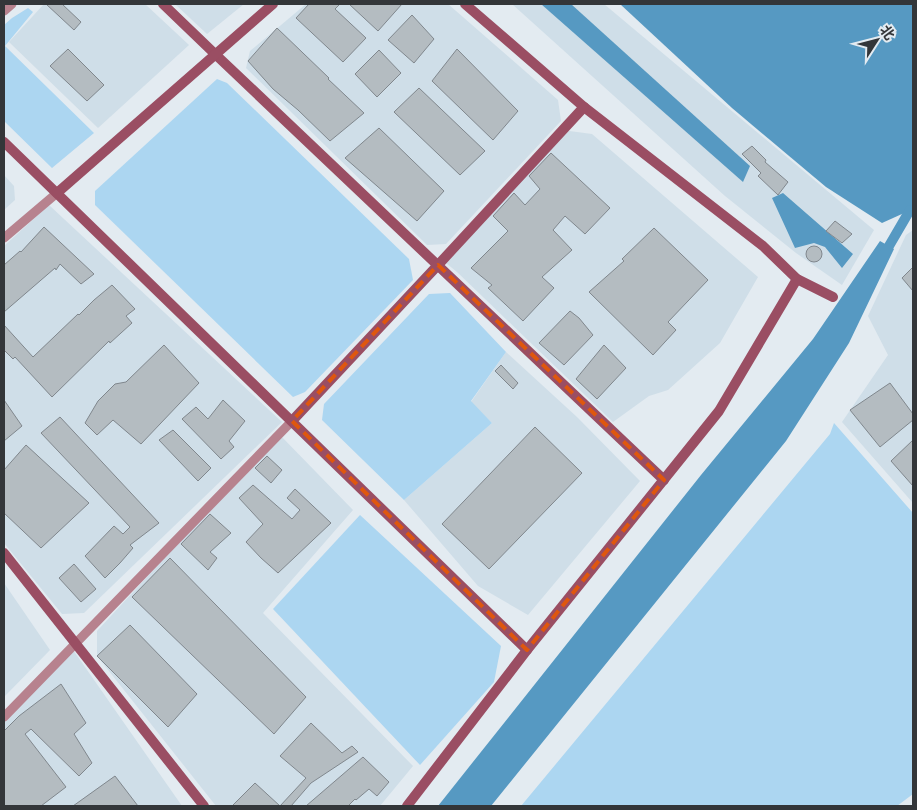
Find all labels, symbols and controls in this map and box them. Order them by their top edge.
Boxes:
north arrow [852,15,902,65]
text: 北 [876,22,898,43]

